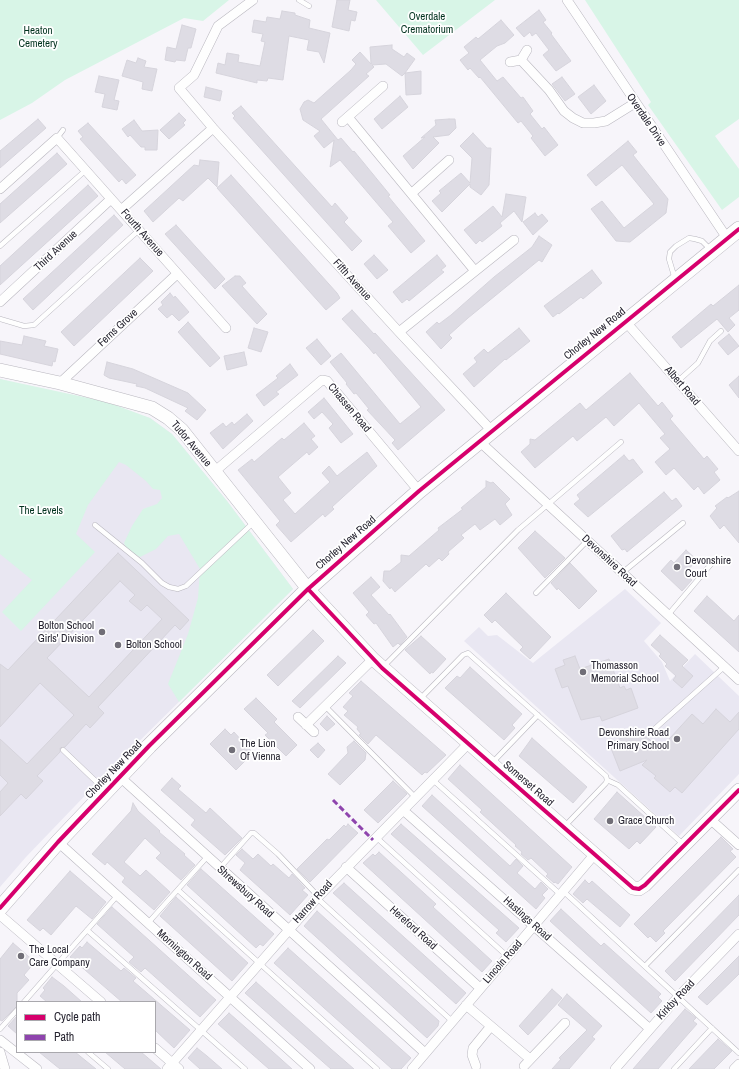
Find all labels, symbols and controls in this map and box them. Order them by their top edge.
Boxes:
park label: Overdale Crematorium [401,10,453,36]
park label: Heaton Cemetery [18,24,58,50]
street label: Overdale Drive [624,91,668,149]
street label: Fourth Avenue [118,207,166,259]
street label: Third Avenue [32,228,80,274]
street label: Fifth Avenue [330,257,374,303]
street label: Chorley New Road [561,305,629,363]
street label: Ferns Grove [95,306,141,350]
street label: Albert Road [661,364,703,408]
street label: Chassen Road [325,381,373,435]
street label: Tudor Avenue [168,418,214,470]
park label: The Levels [19,504,63,518]
street label: Chorley New Road [313,513,379,573]
street label: Devonshire Road [579,532,639,590]
place label: Devonshire Court [685,554,731,580]
marker: Devonshire Court [672,562,682,572]
place label: Bolton School Girls' Division [38,619,94,645]
marker: Bolton School Girls' Division [97,627,107,637]
place label: Bolton School [126,638,182,652]
marker: Bolton School [113,640,123,650]
place label: Thomasson Memorial School [591,659,659,685]
marker: Thomasson Memorial School [578,667,588,677]
place label: Devonshire Road Primary School [599,726,669,752]
marker: Devonshire Road Primary School [672,734,682,744]
place label: The Lion Of Vienna [240,737,280,763]
street label: Chorley New Road [83,738,145,802]
marker: The Lion Of Vienna [227,745,237,755]
street label: Somerset Road [500,758,556,810]
place label: Grace Church [618,814,674,828]
marker: Grace Church [605,816,615,826]
street label: Shrewsbury Road [214,863,276,921]
street label: Harrow Road [290,878,336,926]
street label: Hastings Road [500,894,554,944]
street label: Hereford Road [387,903,439,953]
street label: Mornington Road [154,927,214,983]
street label: Lincoln Road [481,938,525,986]
place label: The Local Care Company [29,943,90,969]
marker: The Local Care Company [16,951,26,961]
street label: Kirkby Road [654,977,698,1023]
legend [16,1001,156,1053]
text: Cycle path [54,1009,101,1025]
text: Path [54,1029,74,1045]

